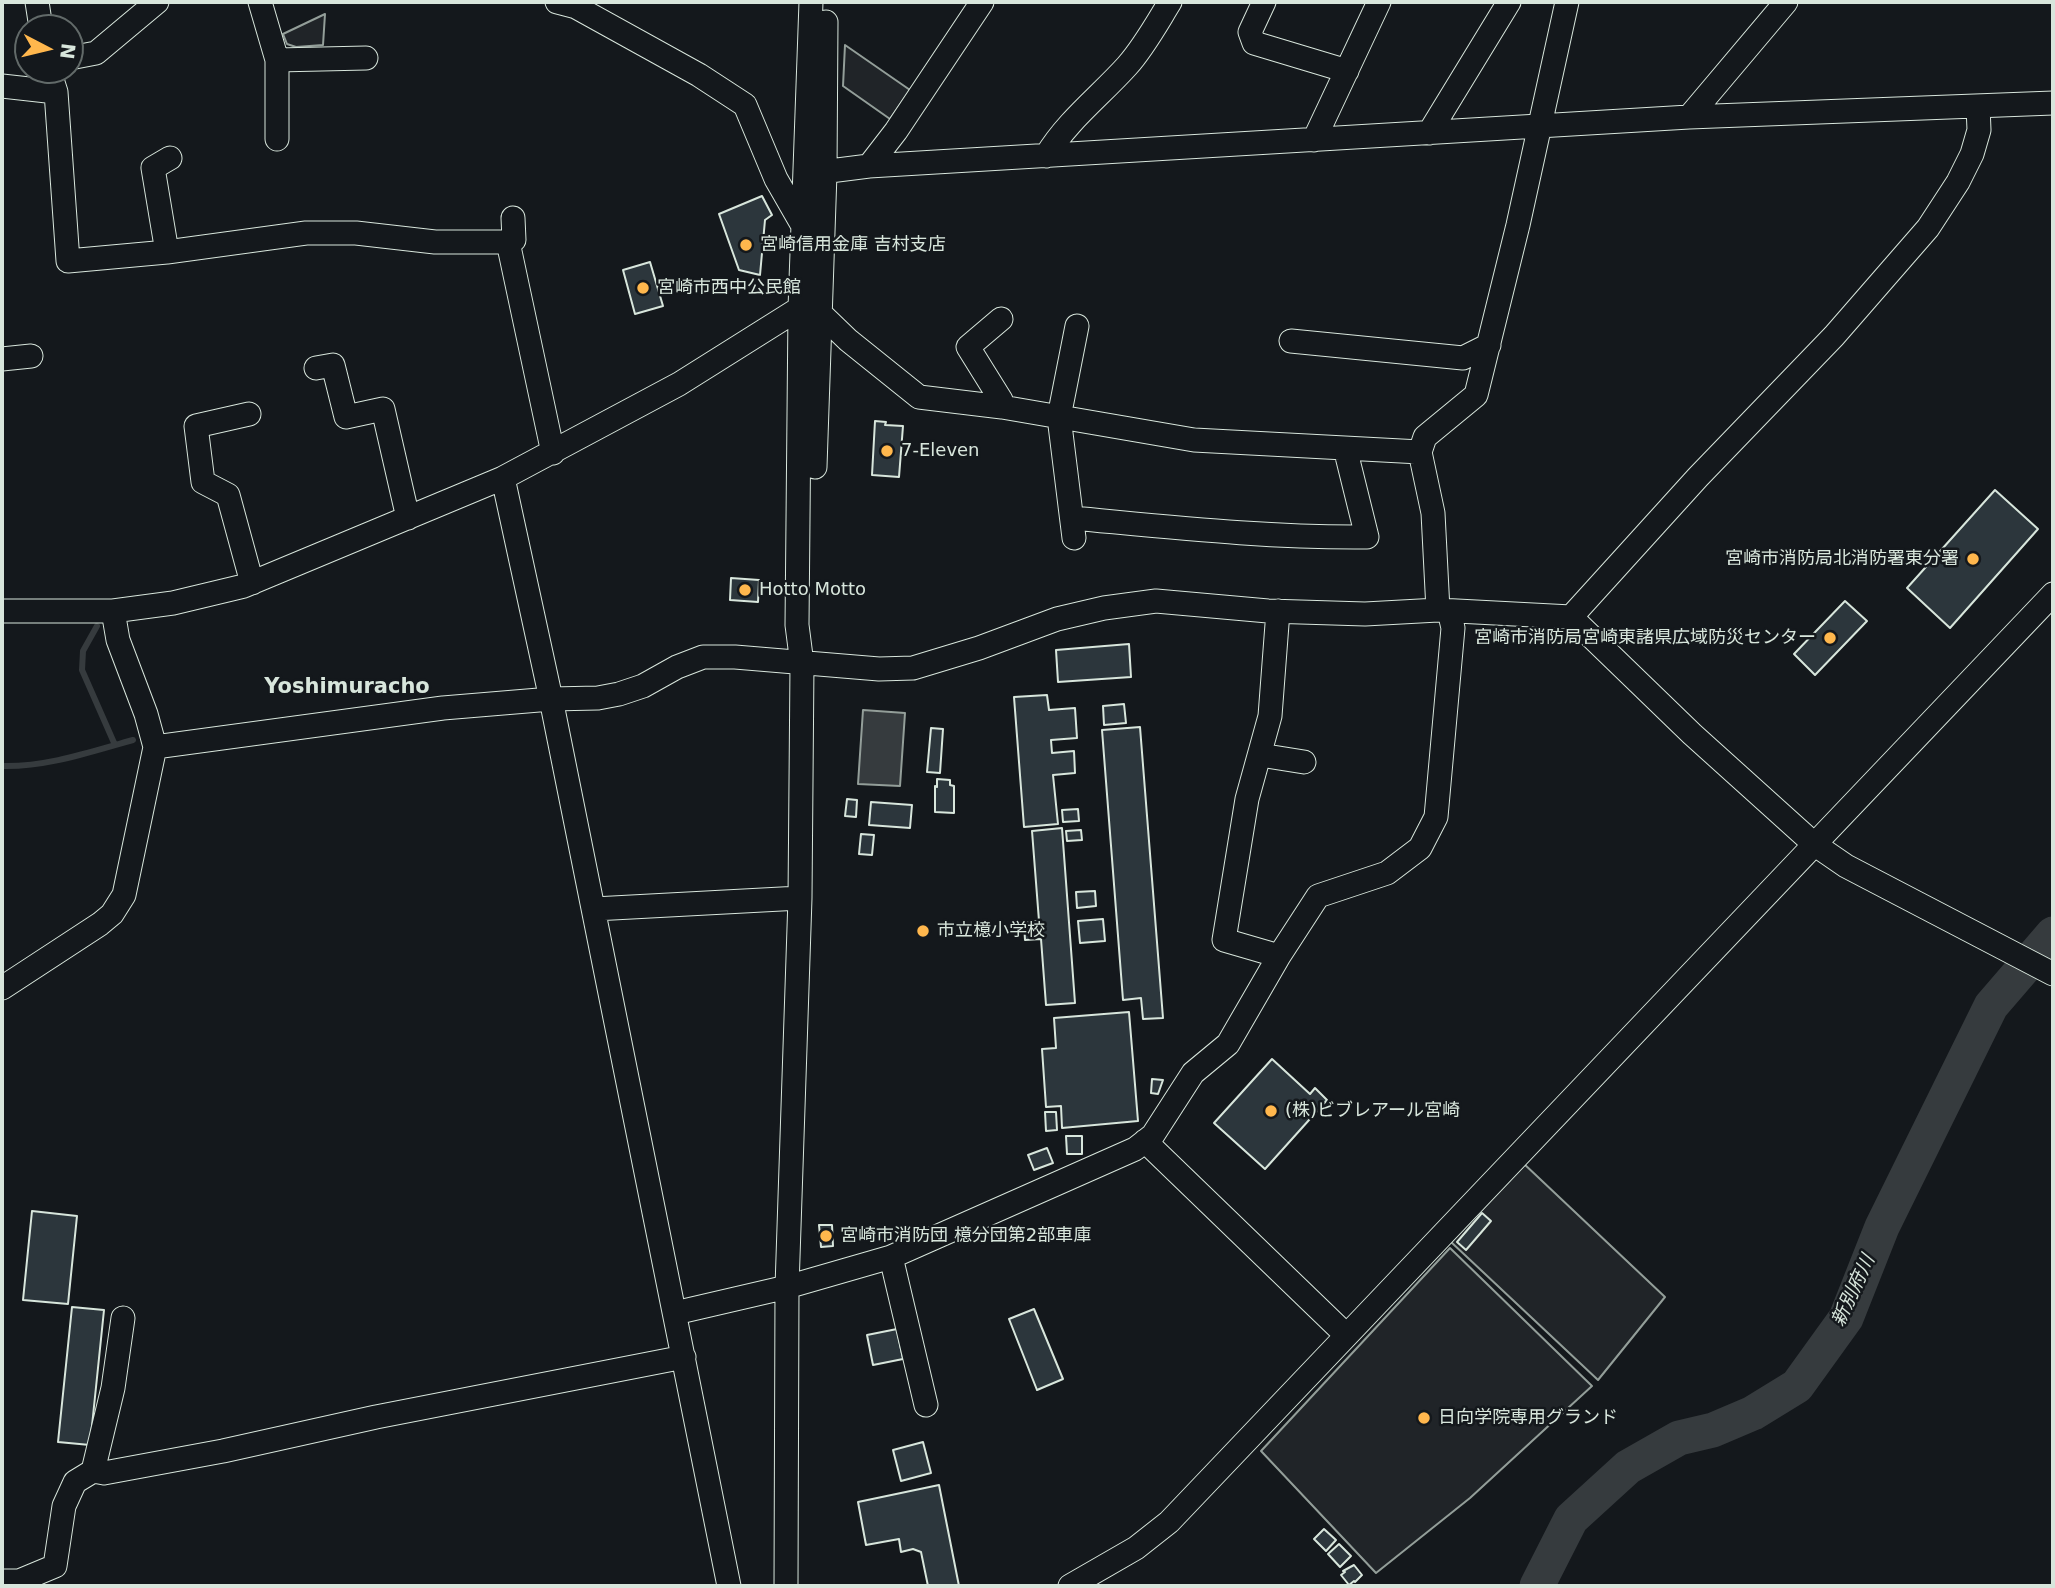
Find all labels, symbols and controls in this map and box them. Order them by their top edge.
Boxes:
north arrow [14,14,84,84]
text: N [56,42,80,61]
place label: 宮崎信用金庫 吉村支店 [760,234,946,256]
marker: 宮崎信用金庫 吉村支店 [738,237,754,253]
place label: 宮崎市西中公民館 [657,277,801,299]
marker: 宮崎市西中公民館 [635,280,651,296]
place label: 7-Eleven [901,440,980,462]
marker: 7-Eleven [879,443,895,459]
place label: 宮崎市消防局北消防署東分署 [1725,548,1959,570]
marker: 宮崎市消防局北消防署東分署 [1965,551,1981,567]
place label: Hotto Motto [759,579,866,601]
marker: Hotto Motto [737,582,753,598]
place label: 宮崎市消防局宮崎東諸県広域防災センター [1474,627,1816,649]
marker: 宮崎市消防局宮崎東諸県広域防災センター [1822,630,1838,646]
district label: Yoshimuracho [264,675,430,701]
place label: 市立檍小学校 [937,920,1045,942]
marker: 市立檍小学校 [915,923,931,939]
place label: (株)ビブレアール宮崎 [1285,1100,1460,1122]
marker: (株)ビブレアール宮崎 [1263,1103,1279,1119]
place label: 宮崎市消防団 檍分団第2部車庫 [840,1225,1091,1247]
marker: 宮崎市消防団 檍分団第2部車庫 [818,1228,834,1244]
water label: 新別府川 [1828,1252,1880,1330]
place label: 日向学院専用グランド [1438,1407,1618,1429]
marker: 日向学院専用グランド [1416,1410,1432,1426]

